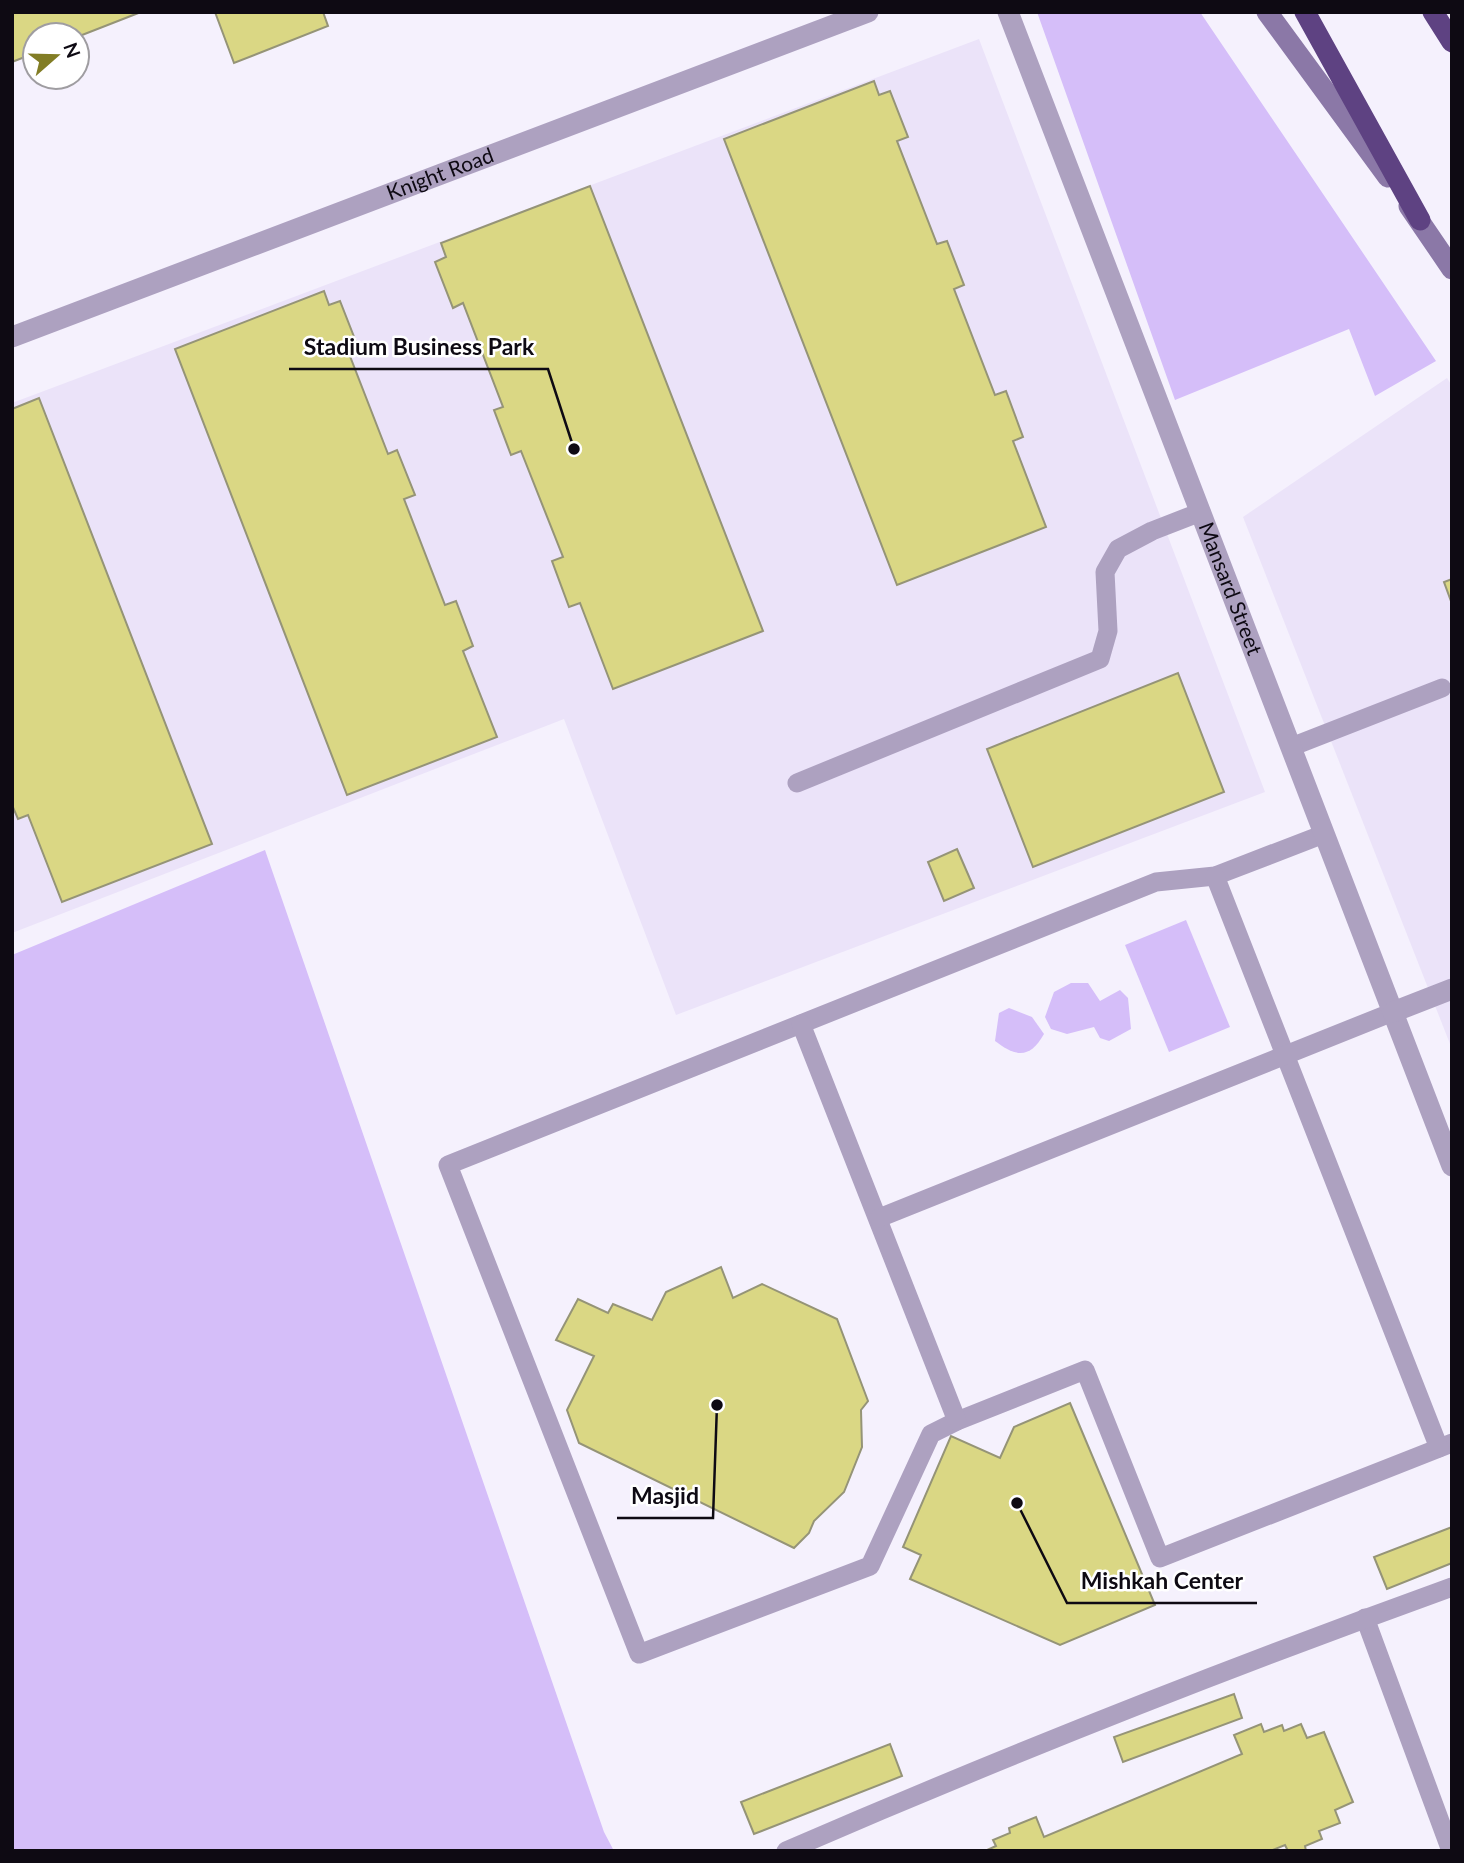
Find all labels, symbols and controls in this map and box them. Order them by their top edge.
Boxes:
north arrow [21,21,91,91]
text: N [59,39,86,61]
street label: Knight Road [383,141,497,205]
callout: Stadium Business Park [289,325,548,369]
text: Stadium Business Park [304,332,535,360]
street label: Mansard Street [1194,518,1268,659]
callout: Masjid [617,1474,713,1518]
text: Masjid [631,1481,699,1509]
callout: Mishkah Center [1067,1559,1257,1603]
text: Mishkah Center [1081,1566,1244,1594]

